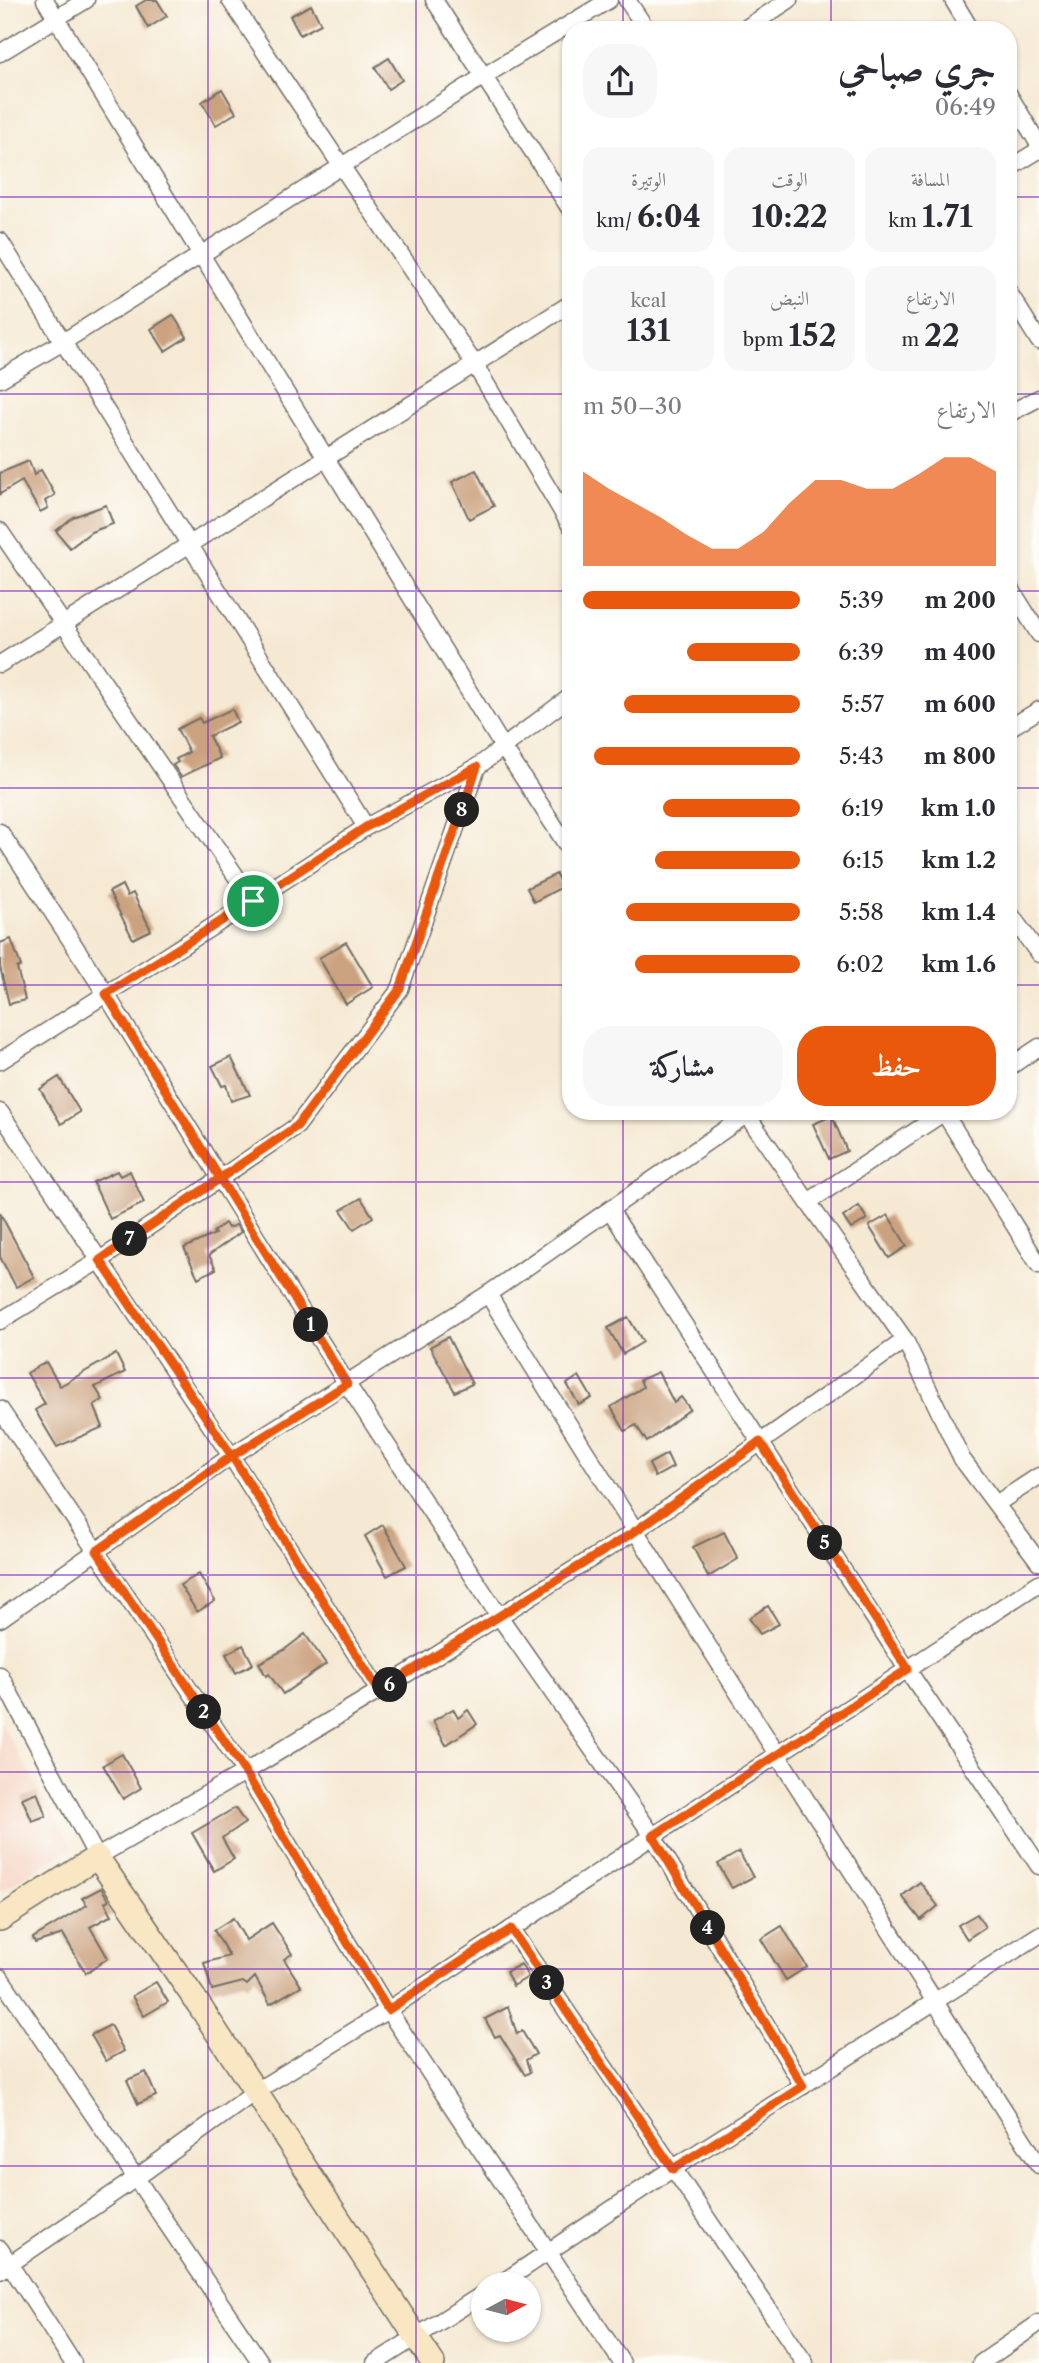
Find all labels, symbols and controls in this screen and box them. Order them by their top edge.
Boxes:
text: جري صباحي [838,43,996,90]
button: share [583,44,657,118]
text: 06:49 [935,93,996,121]
text: الوتيرة [631,168,666,191]
text: الوقت [771,168,808,191]
text: المسافة [911,168,950,191]
text: 6:04 [637,198,701,235]
text: 10:22 [751,198,828,235]
text: 1.71 [922,198,973,235]
text: /km [596,209,637,232]
text: km [888,209,922,232]
text: النبض [770,287,809,310]
text: الارتفاع [906,287,955,310]
text: kcal [631,289,666,312]
text: 131 [627,312,670,349]
text: 152 [789,317,836,354]
text: 22 [924,317,960,354]
text: bpm [743,328,789,351]
text: m [901,328,924,351]
text: 30–50 m [583,392,682,420]
text: الارتفاع [936,396,996,424]
text: 5:39 [839,586,884,614]
text: 200 m [924,586,996,614]
text: 6:39 [838,638,884,666]
text: 400 m [924,638,996,666]
text: 5:57 [841,690,884,718]
text: 600 m [924,690,996,718]
text: 5:43 [839,742,884,770]
text: 800 m [924,742,996,770]
pin: 8 [444,792,480,828]
text: 6:19 [841,794,884,822]
text: 1.0 km [921,794,996,822]
text: 8 [456,798,467,821]
text: 6:15 [842,846,884,874]
text: 1.2 km [922,846,996,874]
pin [223,871,283,931]
icon: arrive [234,882,272,920]
text: 5:58 [839,898,884,926]
text: 1.4 km [922,898,996,926]
text: 6:02 [836,950,884,978]
text: 1.6 km [922,950,996,978]
button: مشاركة [583,1026,783,1106]
button: حفظ [797,1026,996,1106]
pin: 7 [113,1222,148,1256]
text: 7 [125,1227,134,1250]
pin: 1 [294,1308,328,1342]
text: 1 [306,1313,315,1336]
pin: 5 [808,1526,842,1560]
text: 5 [819,1531,830,1554]
pin: 6 [372,1668,408,1702]
text: 6 [384,1673,395,1696]
pin: 2 [186,1694,222,1730]
text: 2 [198,1700,209,1723]
pin: 4 [690,1910,726,1946]
text: 4 [702,1916,713,1939]
pin: 3 [530,1966,564,2000]
text: 3 [541,1971,552,1994]
north arrow [471,2272,541,2342]
map controls [471,2272,541,2342]

